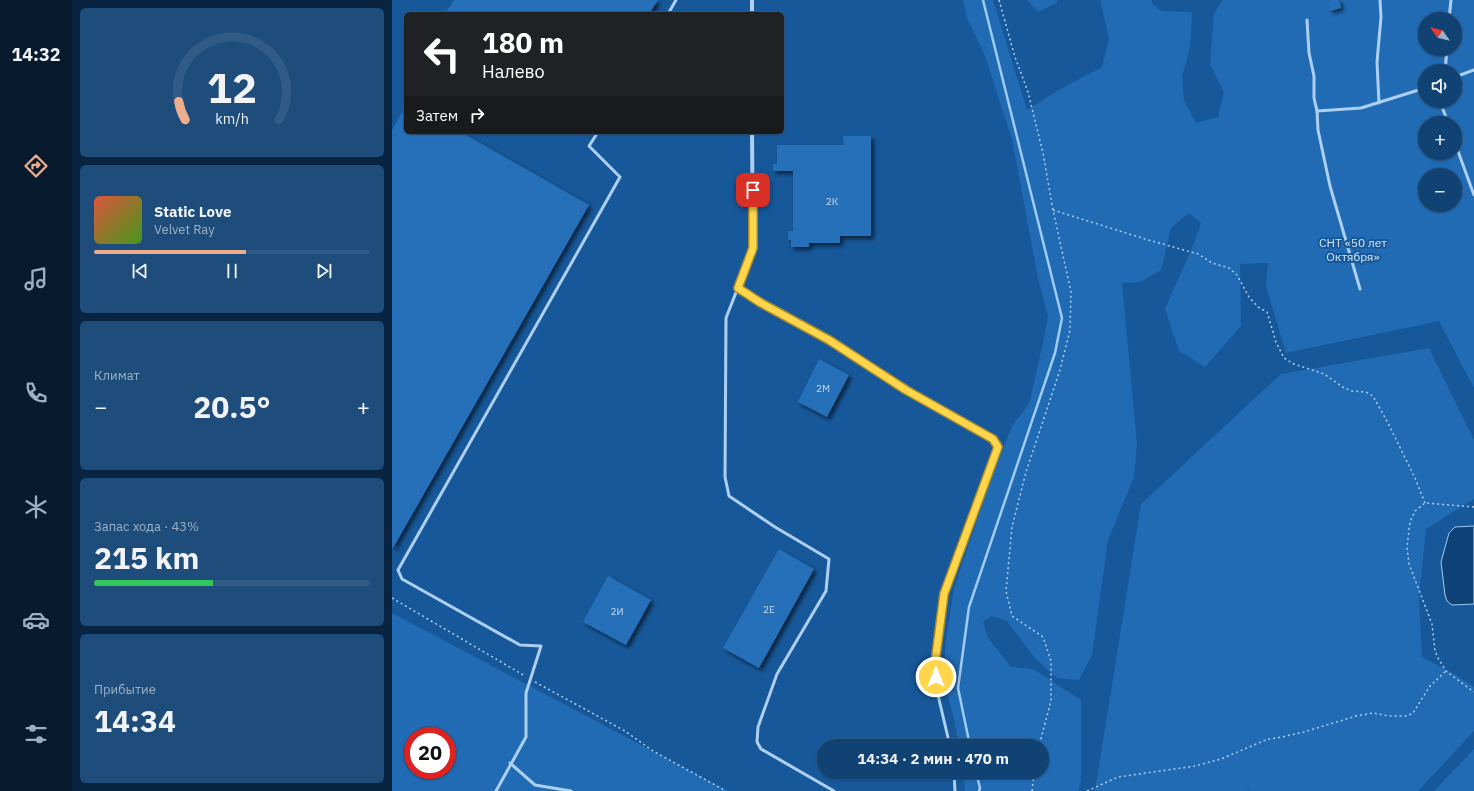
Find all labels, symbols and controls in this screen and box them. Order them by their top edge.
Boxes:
north arrow [1418,12,1462,56]
map controls [1418,12,1462,212]
text: 180 m [482,24,564,61]
icon: left [416,28,468,80]
text: 14:32 [11,43,61,66]
text: 12 [207,60,257,114]
text: Налево [482,60,545,83]
button: sound [1418,64,1462,108]
icon: right [466,104,488,126]
text: Затем [416,106,458,125]
text: km/h [215,109,249,128]
button: + [1418,116,1462,160]
icon: directions [22,152,50,180]
button: − [1418,168,1462,212]
pin [736,173,770,207]
icon: arrive [742,179,764,201]
house number: 2К [826,195,839,208]
text: Static Love [154,202,231,221]
text: Velvet Ray [154,221,215,238]
park label: СНТ «50 лет Октября» [1319,235,1387,264]
icon: previous [129,260,151,282]
icon: pause [221,260,243,282]
icon: next [313,260,335,282]
icon: music [22,265,50,293]
text: Климат [94,367,140,384]
icon: phone [22,379,50,407]
house number: 2М [816,382,830,395]
text: 20.5° [193,387,271,426]
text: − [94,392,107,421]
text: + [357,392,370,421]
icon: climate [22,493,50,521]
text: Запас хода · 43% [94,518,199,535]
text: 215 km [94,538,199,577]
house number: 2Е [763,603,775,616]
house number: 2И [610,605,624,618]
icon: car [22,606,50,634]
position arrow [915,656,957,698]
text: Прибытие [94,681,156,698]
text: 14:34 [94,701,176,740]
icon: filters [22,720,50,748]
speed limit sign: 20 [404,727,456,779]
text: 14:34 · 2 мин · 470 m [857,749,1009,768]

